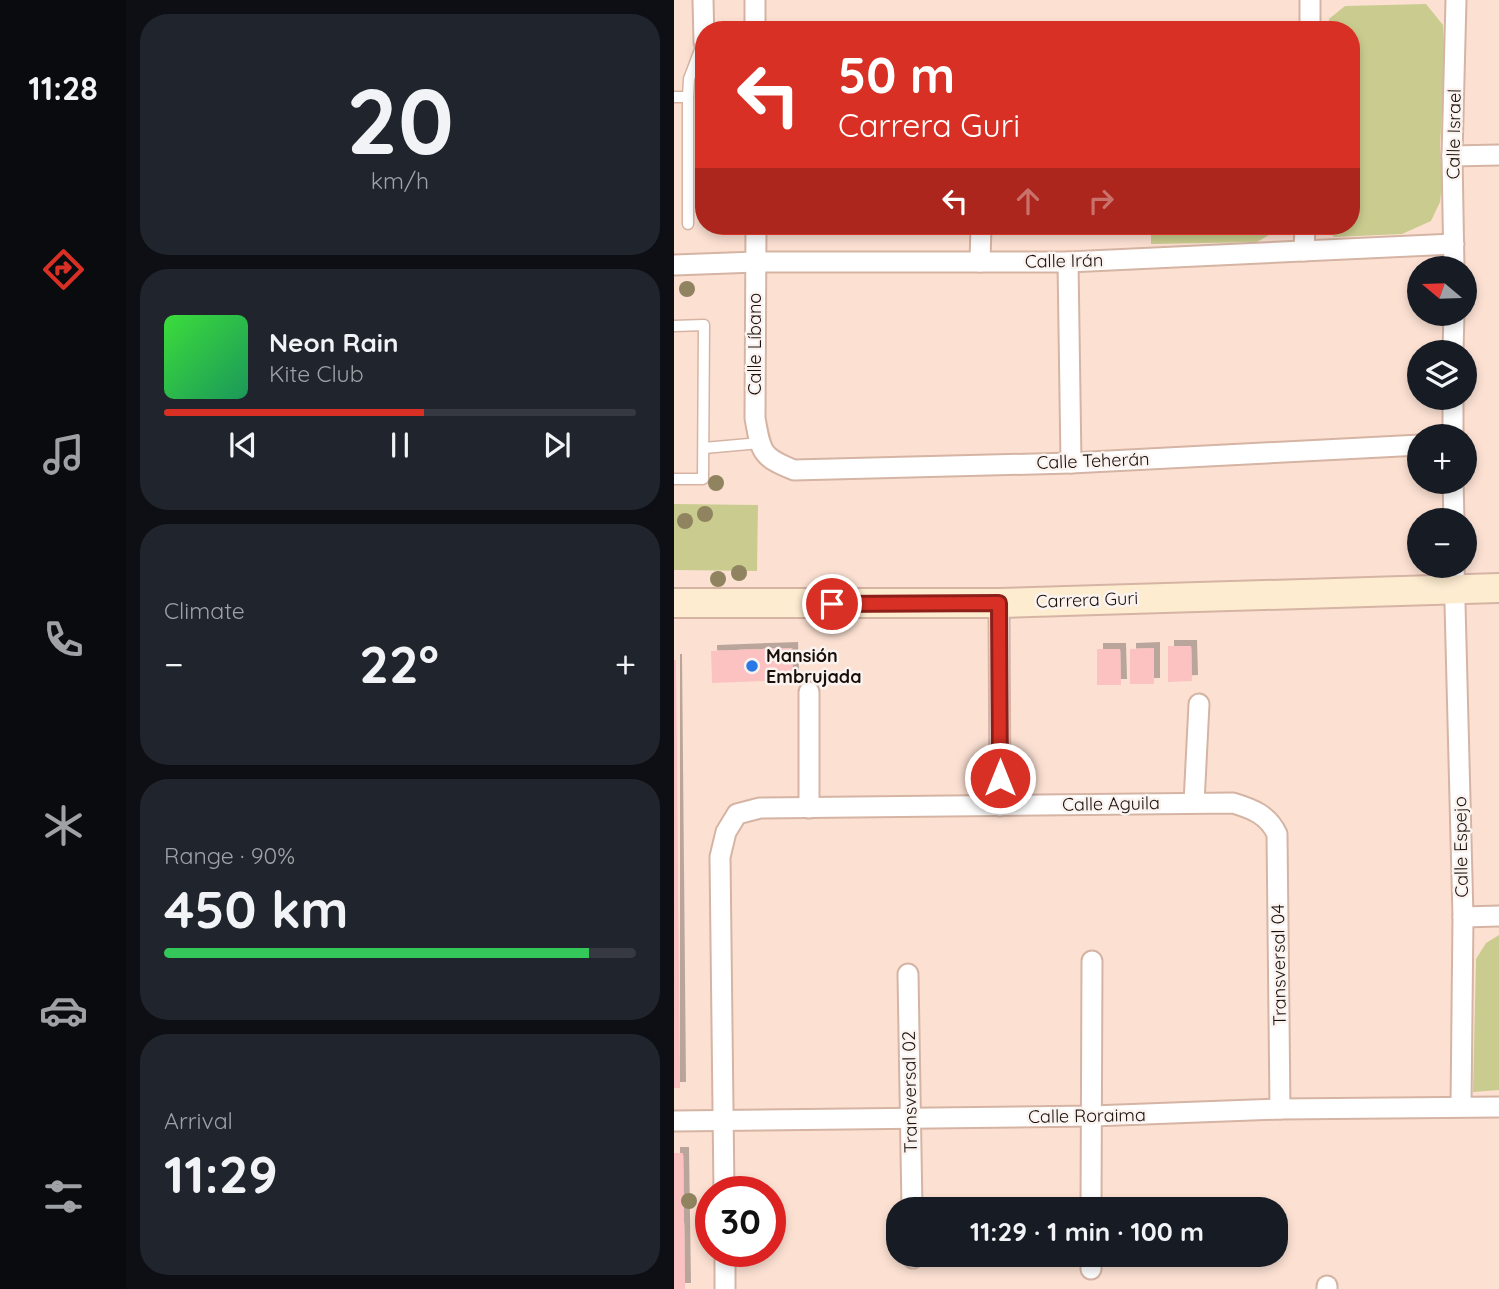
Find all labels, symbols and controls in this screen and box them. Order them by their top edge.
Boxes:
text: 50 m [838,44,955,105]
icon: left [723,49,814,140]
text: 20 [346,63,454,177]
text: 11:28 [28,68,98,108]
street label: Calle Israel [1441,88,1466,180]
text: Carrera Guri [838,105,1020,145]
text: km/h [371,166,429,195]
icon: left [936,182,974,220]
icon: ahead [1009,182,1047,220]
icon: right [1082,182,1120,220]
icon: directions [39,245,88,294]
street label: Calle Irán [1025,248,1103,273]
north arrow [1407,256,1477,326]
map controls [1407,256,1477,578]
street label: Calle Líbano [743,293,766,395]
text: Neon Rain [269,326,398,359]
button: layers [1407,340,1477,410]
text: Kite Club [269,359,364,388]
button: + [1407,424,1477,494]
icon: previous [224,426,262,464]
icon: pause [381,426,419,464]
icon: next [538,426,576,464]
icon: music [39,430,88,479]
street label: Calle Teherán [1036,447,1150,474]
button: − [1407,508,1477,578]
pin [802,574,862,634]
icon: arrive [813,585,851,623]
street label: Carrera Guri [1035,586,1139,613]
text: Climate [164,596,245,625]
icon: phone [39,615,88,664]
text: 22° [359,631,439,696]
text: − [164,640,184,688]
text: + [615,640,636,688]
place label: Mansión Embrujada [766,644,861,688]
marker: Mansión Embrujada [744,658,760,674]
position arrow [963,741,1037,815]
street label: Calle Aguila [1062,791,1160,816]
street label: Calle Espejo [1448,796,1473,898]
icon: climate [39,801,88,850]
text: Range · 90% [164,841,295,870]
text: 450 km [164,876,349,941]
street label: Transversal 04 [1266,904,1291,1026]
icon: car [39,986,88,1035]
street label: Transversal 02 [897,1031,922,1153]
street label: Calle Roraima [1028,1103,1146,1128]
text: Arrival [164,1106,233,1135]
text: 11:29 [164,1141,278,1206]
icon: filters [39,1172,88,1221]
speed limit sign: 30 [695,1176,786,1267]
text: 11:29 · 1 min · 100 m [970,1215,1204,1248]

